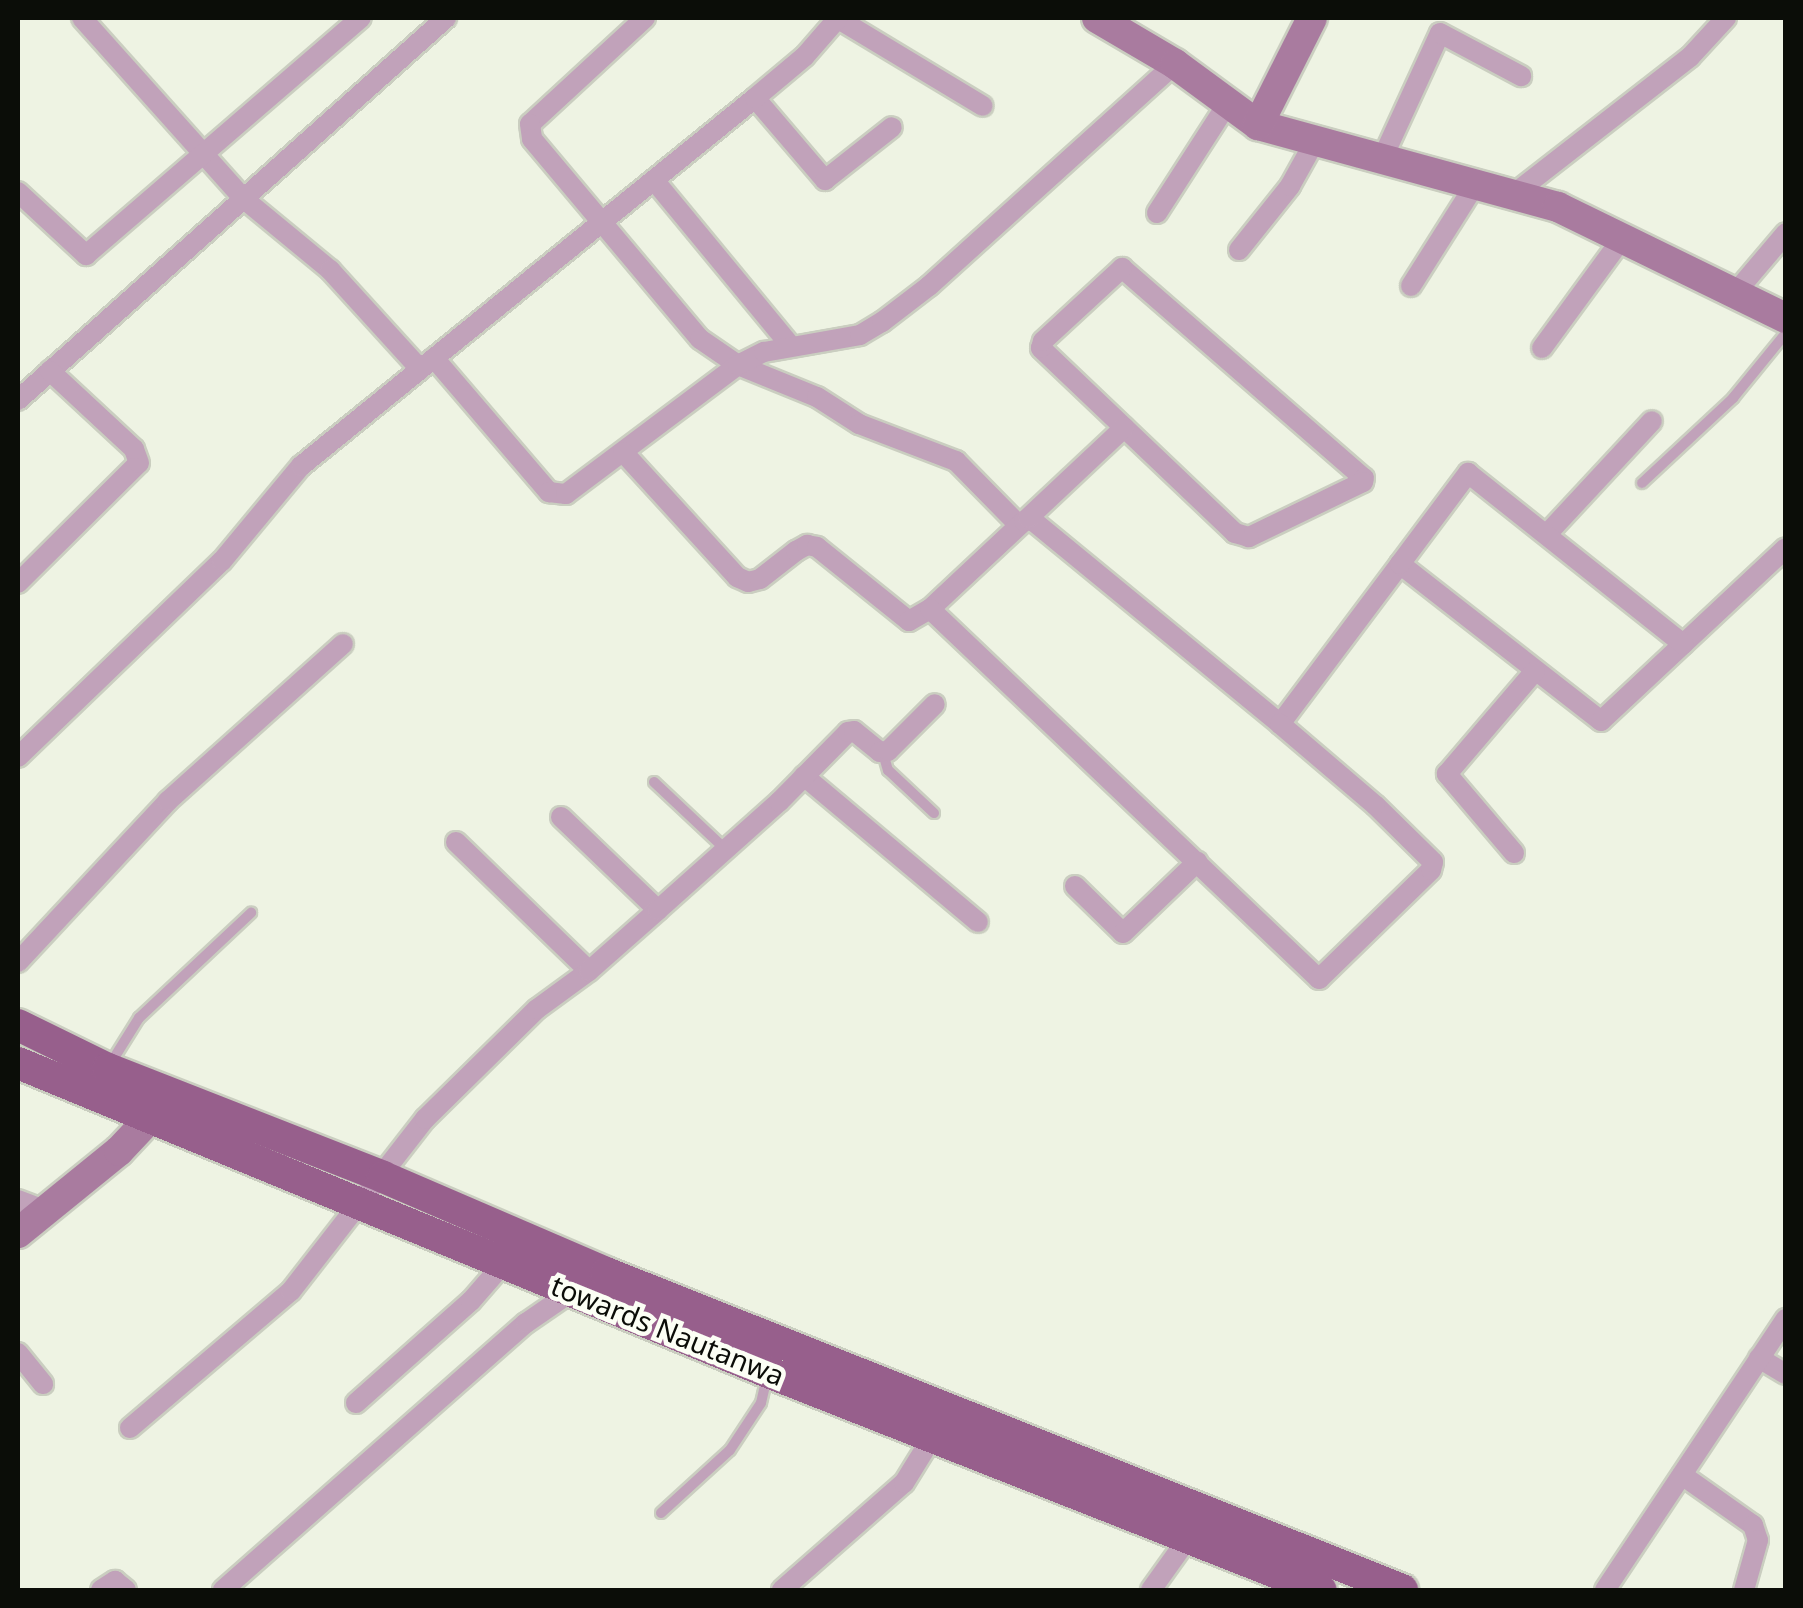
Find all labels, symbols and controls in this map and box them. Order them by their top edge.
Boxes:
street label: towards Nautanwa [547,1268,789,1392]

